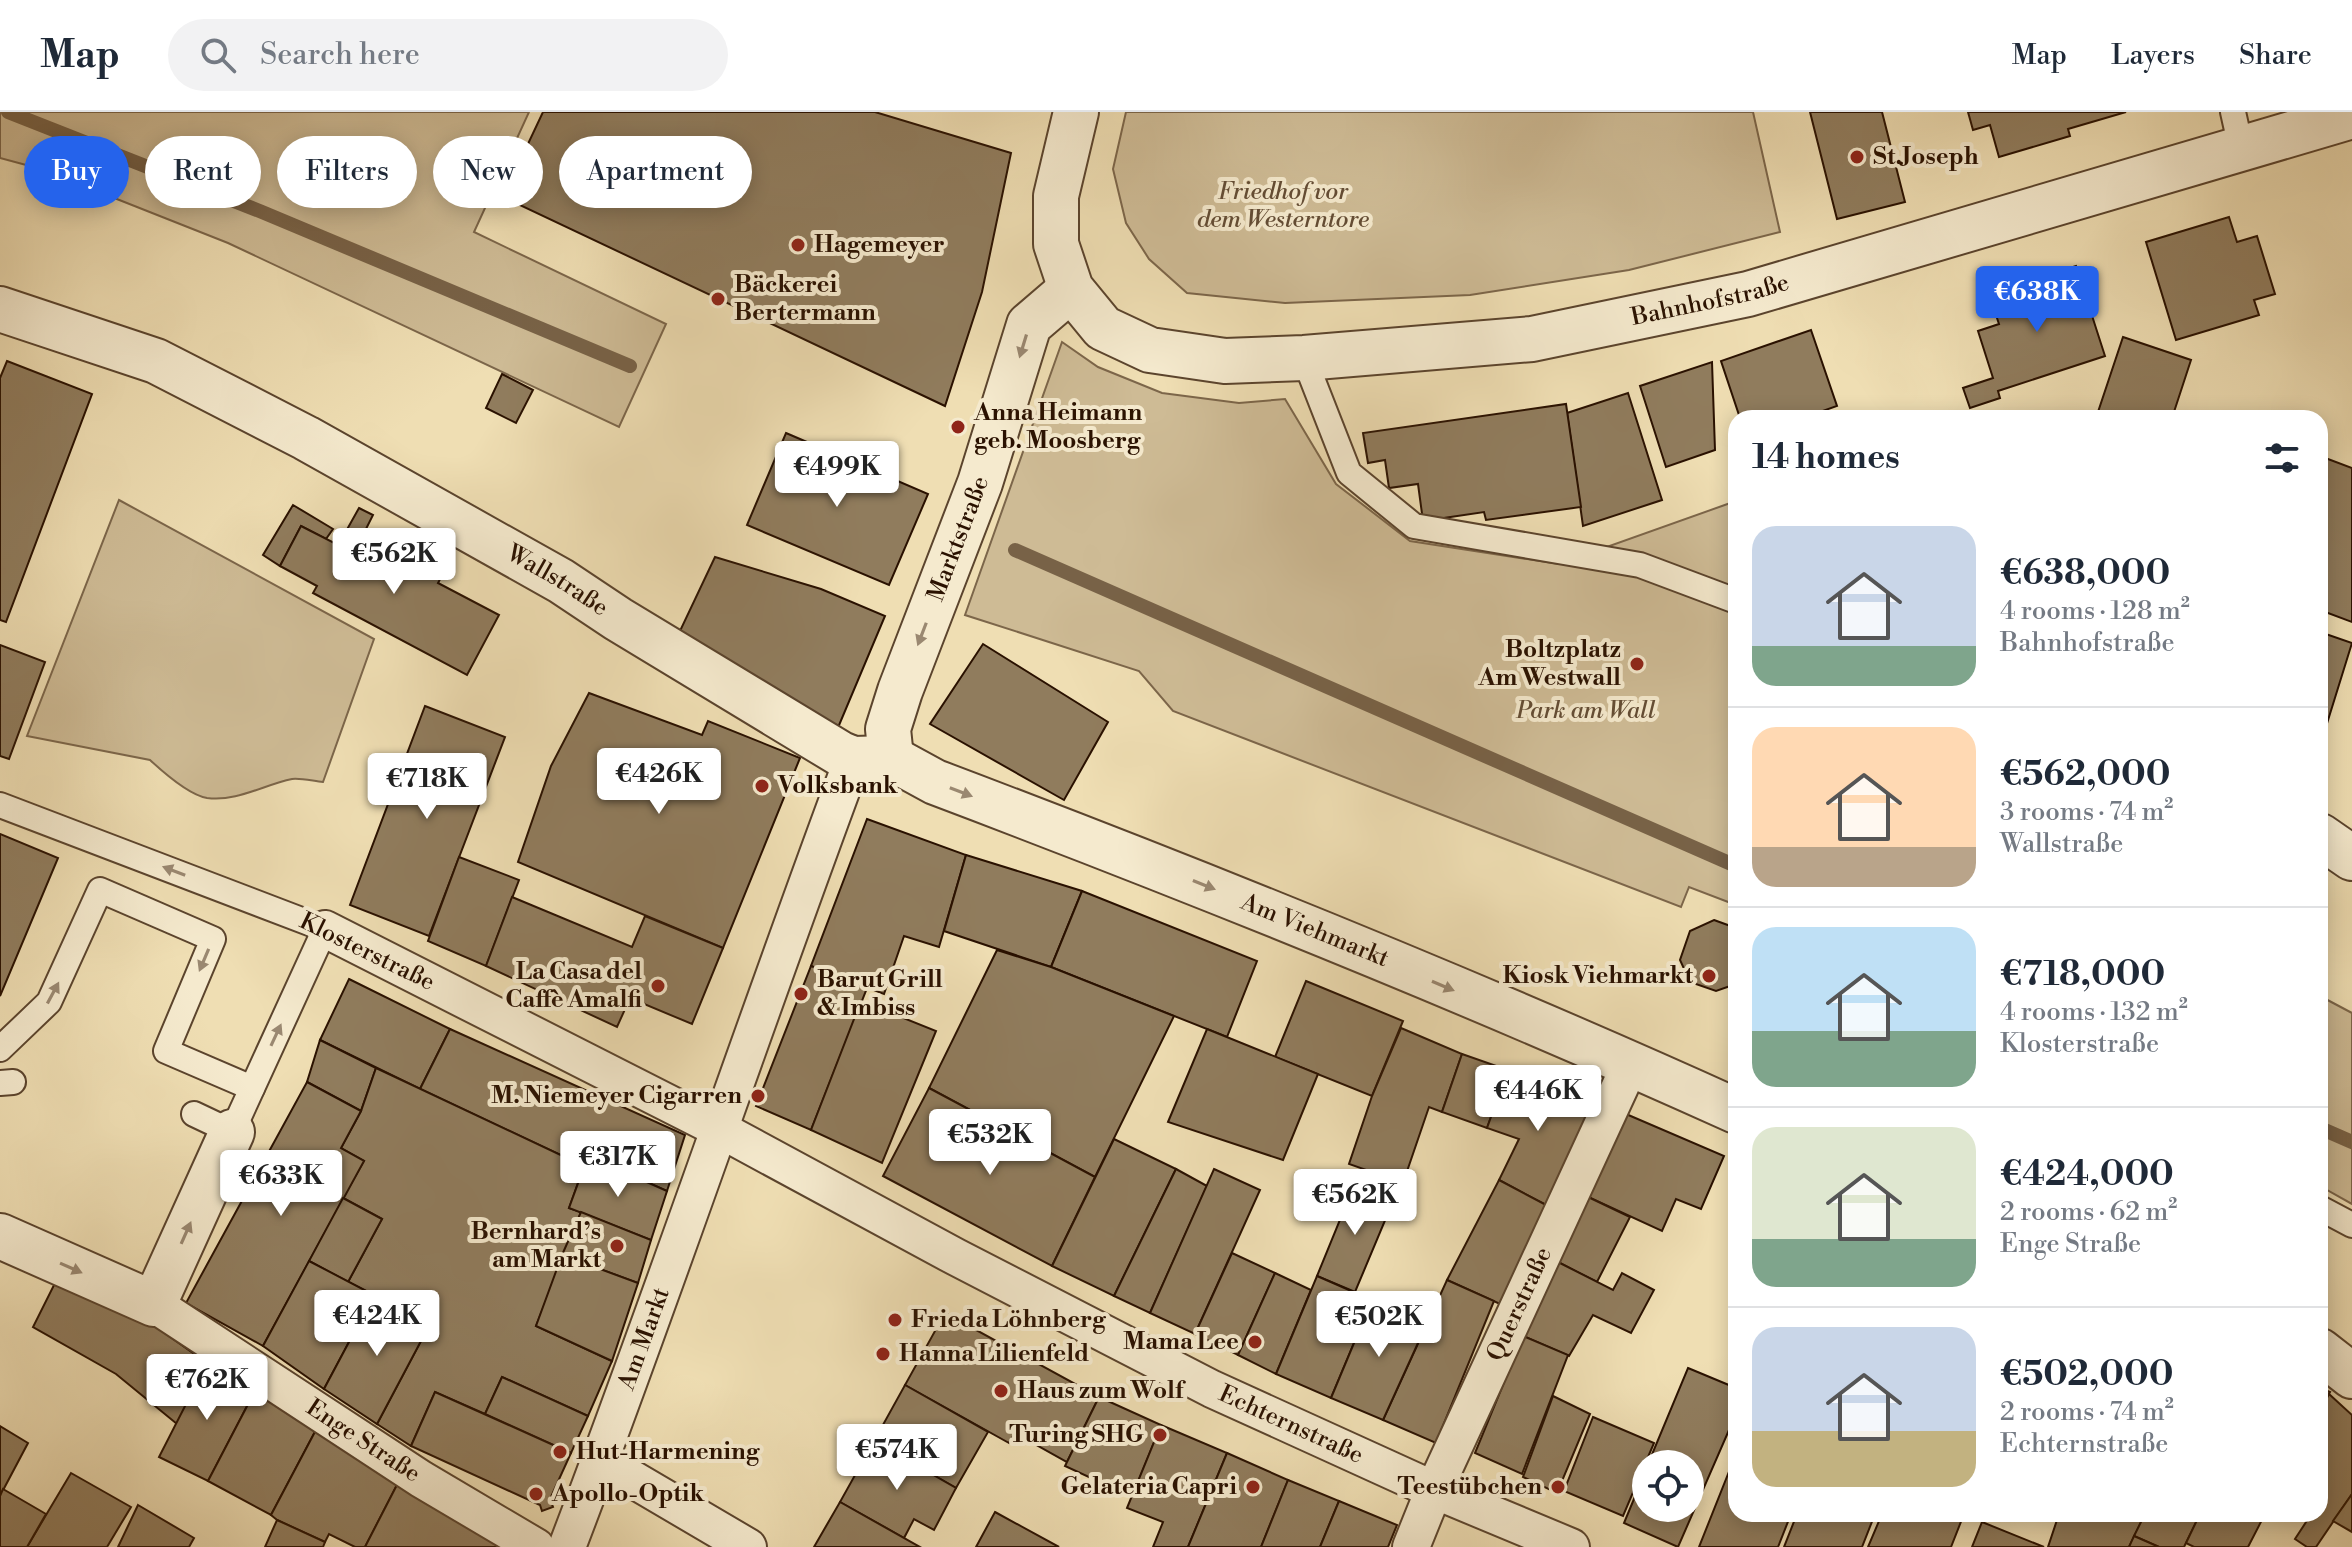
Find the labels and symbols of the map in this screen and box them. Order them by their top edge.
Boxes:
place label: St.Joseph [1873,142,1979,172]
marker: St.Joseph [1848,148,1866,166]
park label: Friedhof vor dem Westerntore [1197,177,1369,235]
place label: Hagemeyer [814,230,945,260]
marker: Hagemeyer [789,236,807,254]
pin: €638K [1981,266,2093,334]
street label: Bahnhofstraße [1627,268,1793,333]
place label: Bäckerei Bertermann [734,270,876,328]
marker: Bäckerei Bertermann [709,290,727,308]
one-way arrow [1016,335,1028,359]
place label: Anna Heimann geb. Moosberg [973,398,1142,456]
marker: Anna Heimann geb. Moosberg [949,418,967,436]
pin: €499K [781,441,893,509]
street label: Marktstraße [921,472,996,606]
pin: €562K [338,528,450,596]
street label: Wallstraße [500,538,614,623]
one-way arrow [915,622,928,646]
place label: Boltzplatz Am Westwall [1477,635,1621,693]
marker: Boltzplatz Am Westwall [1628,655,1646,673]
park label: Park am Wall [1515,696,1656,726]
pin: €426K [603,748,715,816]
pin: €718K [371,753,483,821]
place label: Volksbank [777,771,899,801]
marker: Volksbank [753,777,771,795]
one-way arrow [949,786,973,799]
one-way arrow [162,864,186,877]
one-way arrow [1192,879,1216,892]
street label: Am Viehmarkt [1236,887,1394,974]
street label: Klosterstraße [294,906,440,998]
one-way arrow [197,949,210,972]
place label: La Casa del Caffè Amalfi [505,957,642,1015]
place label: Kiosk Viehmarkt [1502,961,1693,991]
place label: Barut Grill & Imbiss [817,965,943,1023]
marker: Kiosk Viehmarkt [1700,967,1718,985]
marker: La Casa del Caffè Amalfi [649,977,667,995]
one-way arrow [1431,979,1455,992]
one-way arrow [46,981,59,1004]
marker: Barut Grill & Imbiss [792,985,810,1003]
one-way arrow [269,1024,283,1047]
pin: €446K [1482,1065,1594,1133]
place label: M. Niemeyer Cigarren [491,1081,742,1111]
marker: M. Niemeyer Cigarren [749,1087,767,1105]
pin: €532K [934,1109,1046,1177]
pin: €317K [562,1131,674,1199]
pin: €633K [225,1150,337,1218]
pin: €562K [1299,1169,1411,1237]
place label: Bernhard’s am Markt [471,1217,602,1275]
one-way arrow [179,1221,193,1245]
marker: Bernhard’s am Markt [608,1237,626,1255]
street label: Querstraße [1480,1243,1559,1366]
one-way arrow [60,1261,83,1274]
street label: Am Markt [612,1283,677,1395]
pin: €424K [321,1290,433,1358]
pin: €502K [1323,1291,1435,1359]
place label: Frieda Löhnberg [911,1305,1107,1335]
marker: Frieda Löhnberg [886,1311,904,1329]
place label: Mama Lee [1123,1327,1239,1357]
marker: Mama Lee [1246,1333,1264,1351]
place label: Hanna Lilienfeld [899,1339,1089,1369]
marker: Hanna Lilienfeld [874,1345,892,1363]
pin: €762K [151,1354,263,1422]
place label: Haus zum Wolf [1017,1376,1186,1406]
street label: Echternstraße [1214,1379,1368,1471]
marker: Haus zum Wolf [992,1382,1010,1400]
street label: Enge Straße [300,1393,426,1489]
place label: Turing SHG [1009,1420,1144,1450]
pin: €574K [841,1424,953,1492]
marker: Turing SHG [1151,1426,1169,1444]
place label: Hut-Harmening [576,1437,761,1467]
marker: Hut-Harmening [551,1443,569,1461]
place label: Gelateria Capri [1060,1472,1237,1502]
place label: Teestübchen [1398,1472,1542,1502]
marker: Gelateria Capri [1244,1478,1262,1496]
marker: Teestübchen [1549,1478,1567,1496]
place label: Apollo-Optik [551,1479,705,1509]
marker: Apollo-Optik [527,1485,545,1503]

